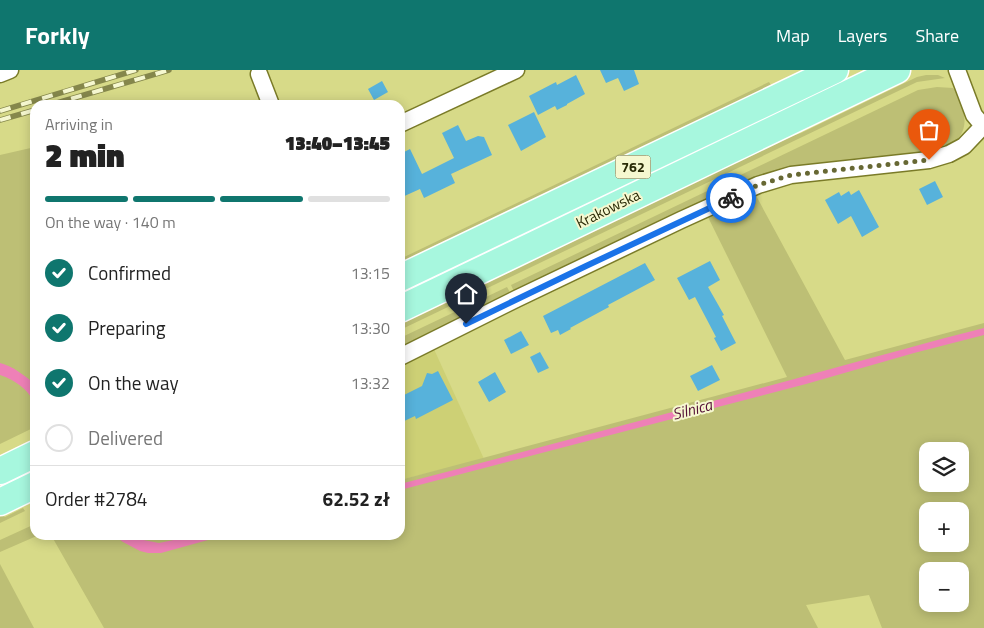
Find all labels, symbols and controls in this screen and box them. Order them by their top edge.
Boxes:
text: Forkly [25,17,90,53]
text: Map [776,22,810,49]
text: Layers [838,22,887,49]
text: Share [915,22,959,49]
pin [908,109,950,160]
text: Arriving in [45,112,113,136]
icon: bag [915,116,943,144]
text: 13:40–13:45 [285,128,390,157]
text: 2 min [45,131,125,179]
road number: 762 [616,155,650,178]
courier [706,173,756,223]
street label: Krakowska [572,183,644,234]
icon: bike [717,184,745,212]
text: On the way · 140 m [45,210,176,234]
text: Confirmed [88,258,171,287]
icon: check [45,259,73,287]
text: 13:15 [351,261,390,285]
pin [445,273,487,324]
icon: home [452,280,480,308]
text: Preparing [88,313,165,342]
icon: check [45,314,73,342]
text: 13:30 [351,316,390,340]
text: On the way [88,368,179,397]
icon: check [45,369,73,397]
text: 13:32 [351,371,390,395]
water label: Silnica [669,392,716,426]
text: Delivered [88,423,163,452]
map controls [919,442,969,612]
button: layers [919,442,969,492]
text: Order #2784 [45,484,147,513]
text: 62.52 zł [323,484,390,513]
button: + [919,502,969,552]
button: − [919,562,969,612]

